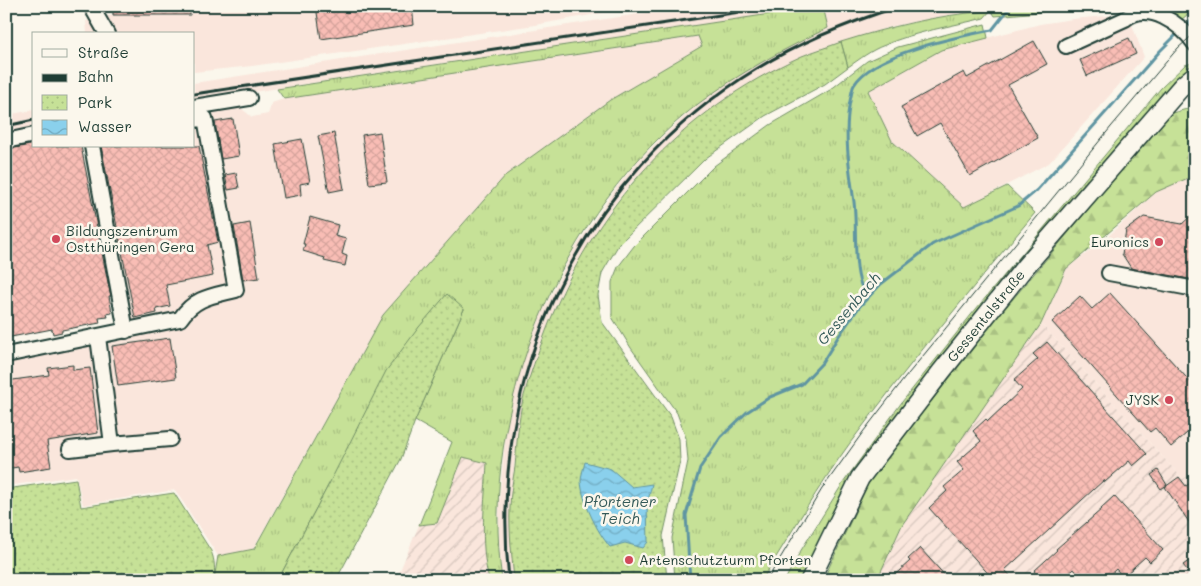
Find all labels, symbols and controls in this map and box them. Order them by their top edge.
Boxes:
legend [32,32,195,148]
text: Straße [78,42,129,62]
text: Bahn [78,66,113,86]
text: Park [78,92,112,112]
text: Wasser [78,116,132,136]
place label: Bildungszentrum Ostthüringen Gera [66,221,195,256]
place label: Euronics [1091,232,1149,251]
marker: Bildungszentrum Ostthüringen Gera [50,233,62,245]
marker: Euronics [1153,236,1165,248]
street label: Gessentalstraße [942,266,1029,366]
water label: Gessenbach [812,268,884,349]
place label: JYSK [1126,390,1159,409]
marker: JYSK [1163,394,1175,406]
water label: Pfortener Teich [584,491,657,528]
place label: Artenschutzturm Pforten [639,550,811,569]
marker: Artenschutzturm Pforten [623,554,635,566]

